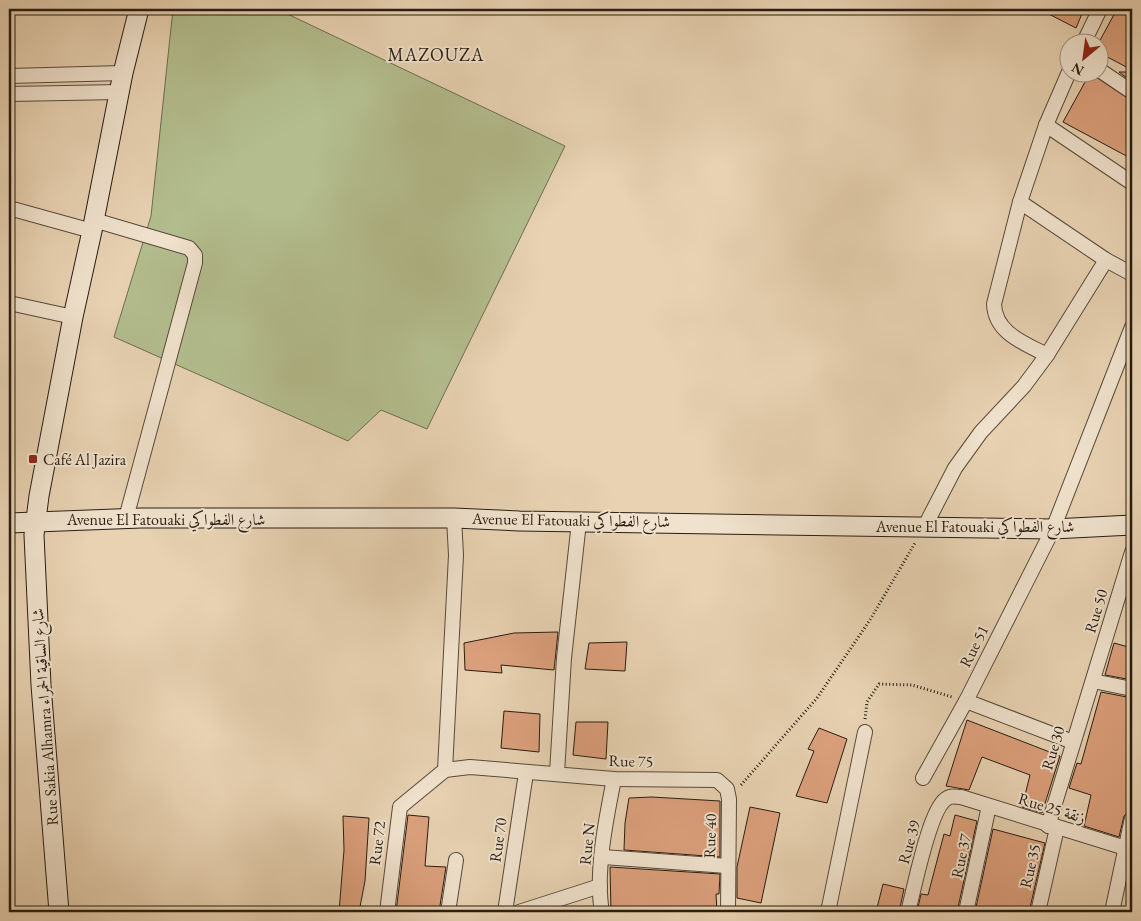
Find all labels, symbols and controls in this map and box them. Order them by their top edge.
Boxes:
north arrow [1058,32,1108,82]
district label: MAZOUZA [388,43,484,66]
text: N [1068,58,1087,80]
place label: Café Al Jazira [43,449,127,470]
marker: Café Al Jazira [27,453,39,465]
street label: Avenue El Fatouaki شارع الفطواكي [471,508,670,535]
street label: Avenue El Fatouaki شارع الفطواكي [66,509,265,533]
street label: Avenue El Fatouaki شارع الفطواكي [875,516,1074,540]
street label: Rue 50 [1079,586,1113,635]
street label: Rue Sakia Alhamra شارع الساقية الحمراء [27,607,66,826]
street label: Rue 51 [955,621,993,671]
street label: Rue 30 [1036,723,1070,772]
street label: Rue 75 [608,750,654,772]
street label: Rue 25 زنقة [1016,788,1088,828]
street label: Rue 40 [699,813,721,859]
street label: Rue 70 [484,816,512,864]
street label: Rue 39 [893,817,925,866]
street label: Rue 72 [364,819,390,866]
street label: Rue N [574,822,600,866]
street label: Rue 37 [946,832,976,880]
street label: Rue 35 [1015,842,1045,890]

